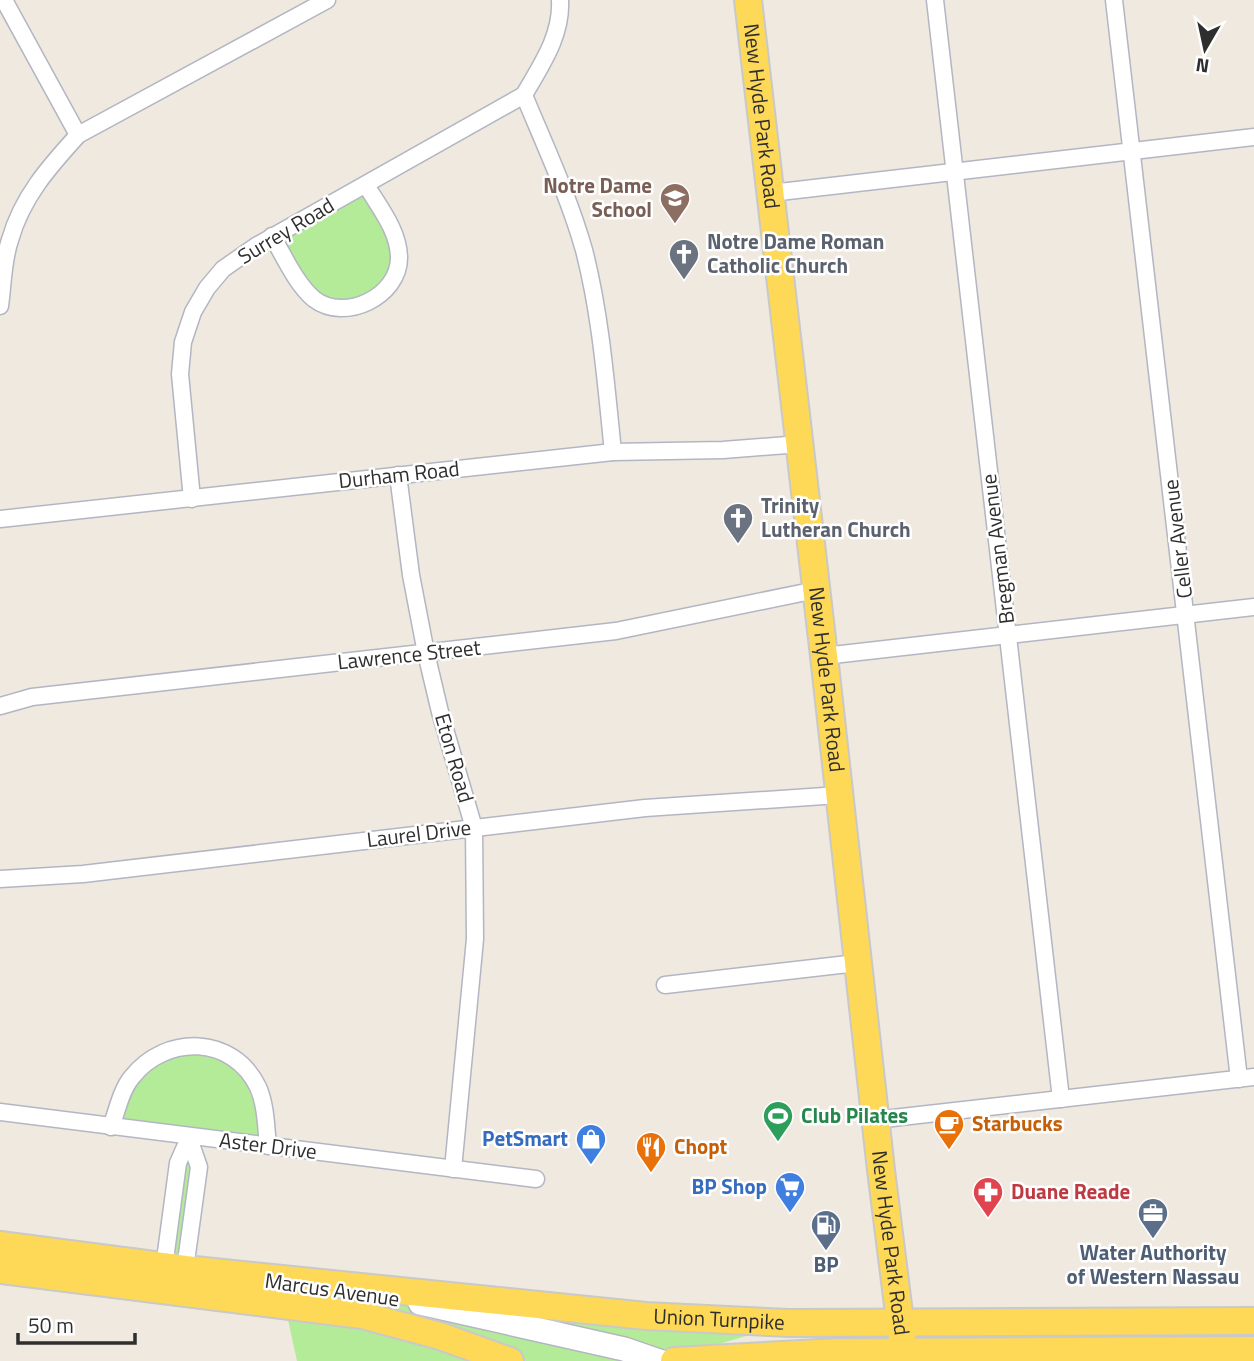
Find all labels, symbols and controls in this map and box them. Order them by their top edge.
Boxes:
north arrow [1170,14,1240,84]
street label: New Hyde Park Road [736,22,789,210]
text: N [1193,51,1211,82]
place label: Notre Dame School [543,169,652,225]
school or university icon: Notre Dame School [658,181,692,225]
street label: Surrey Road [231,189,340,272]
place label: Notre Dame Roman Catholic Church [707,225,884,281]
church icon: Notre Dame Roman Catholic Church [667,237,701,281]
street label: Durham Road [337,452,461,496]
street label: Bregman Avenue [972,472,1022,626]
street label: Celler Avenue [1154,478,1200,600]
place label: Trinity Lutheran Church [761,489,911,545]
church icon: Trinity Lutheran Church [721,501,755,545]
street label: New Hyde Park Road [801,585,854,774]
street label: Lawrence Street [336,631,483,677]
street label: Eton Road [427,709,483,806]
street label: Laurel Drive [365,811,473,855]
sports icon: Club Pilates [761,1099,795,1143]
place label: Club Pilates [801,1099,908,1131]
cafe icon: Starbucks [932,1107,966,1151]
place label: Starbucks [972,1107,1063,1139]
place label: PetSmart [482,1122,568,1154]
shop icon: PetSmart [574,1122,608,1166]
street label: Aster Drive [217,1123,319,1167]
restaurant icon: Chopt [634,1130,668,1174]
place label: Chopt [674,1130,728,1162]
street label: New Hyde Park Road [864,1149,919,1337]
place label: BP Shop [692,1170,767,1202]
supermarket icon: BP Shop [773,1170,807,1214]
pharmacy icon: Duane Reade [971,1175,1005,1219]
place label: Duane Reade [1011,1175,1130,1207]
office icon: Water Authority of Western Nassau [1136,1196,1170,1240]
fuel station icon: BP [809,1208,843,1252]
place label: Water Authority of Western Nassau [1067,1236,1239,1292]
place label: BP [813,1248,839,1280]
street label: Marcus Avenue [263,1264,402,1314]
street label: Union Turnpike [653,1299,785,1338]
scale bar [18,1302,135,1346]
text: 50 m [28,1309,74,1341]

